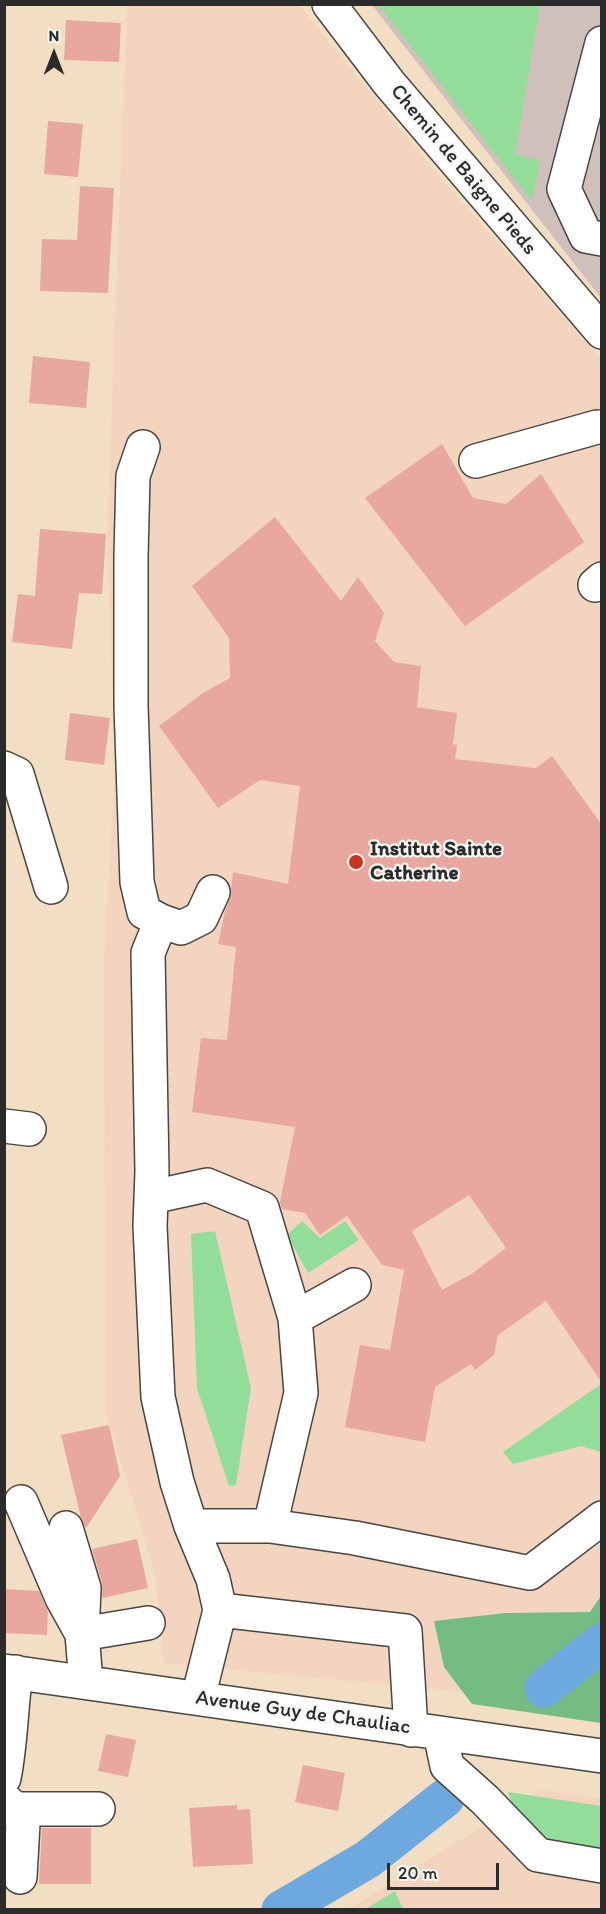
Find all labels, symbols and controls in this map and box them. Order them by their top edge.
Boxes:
north arrow [24,24,84,84]
text: N [49,26,59,45]
street label: Chemin de Baigne Pieds [384,80,542,260]
place label: Institut Sainte Catherine [370,837,502,887]
marker: Institut Sainte Catherine [347,853,365,871]
street label: Avenue Guy de Chauliac [194,1685,412,1741]
scale bar [390,1851,502,1889]
text: 20 m [398,1862,438,1884]

